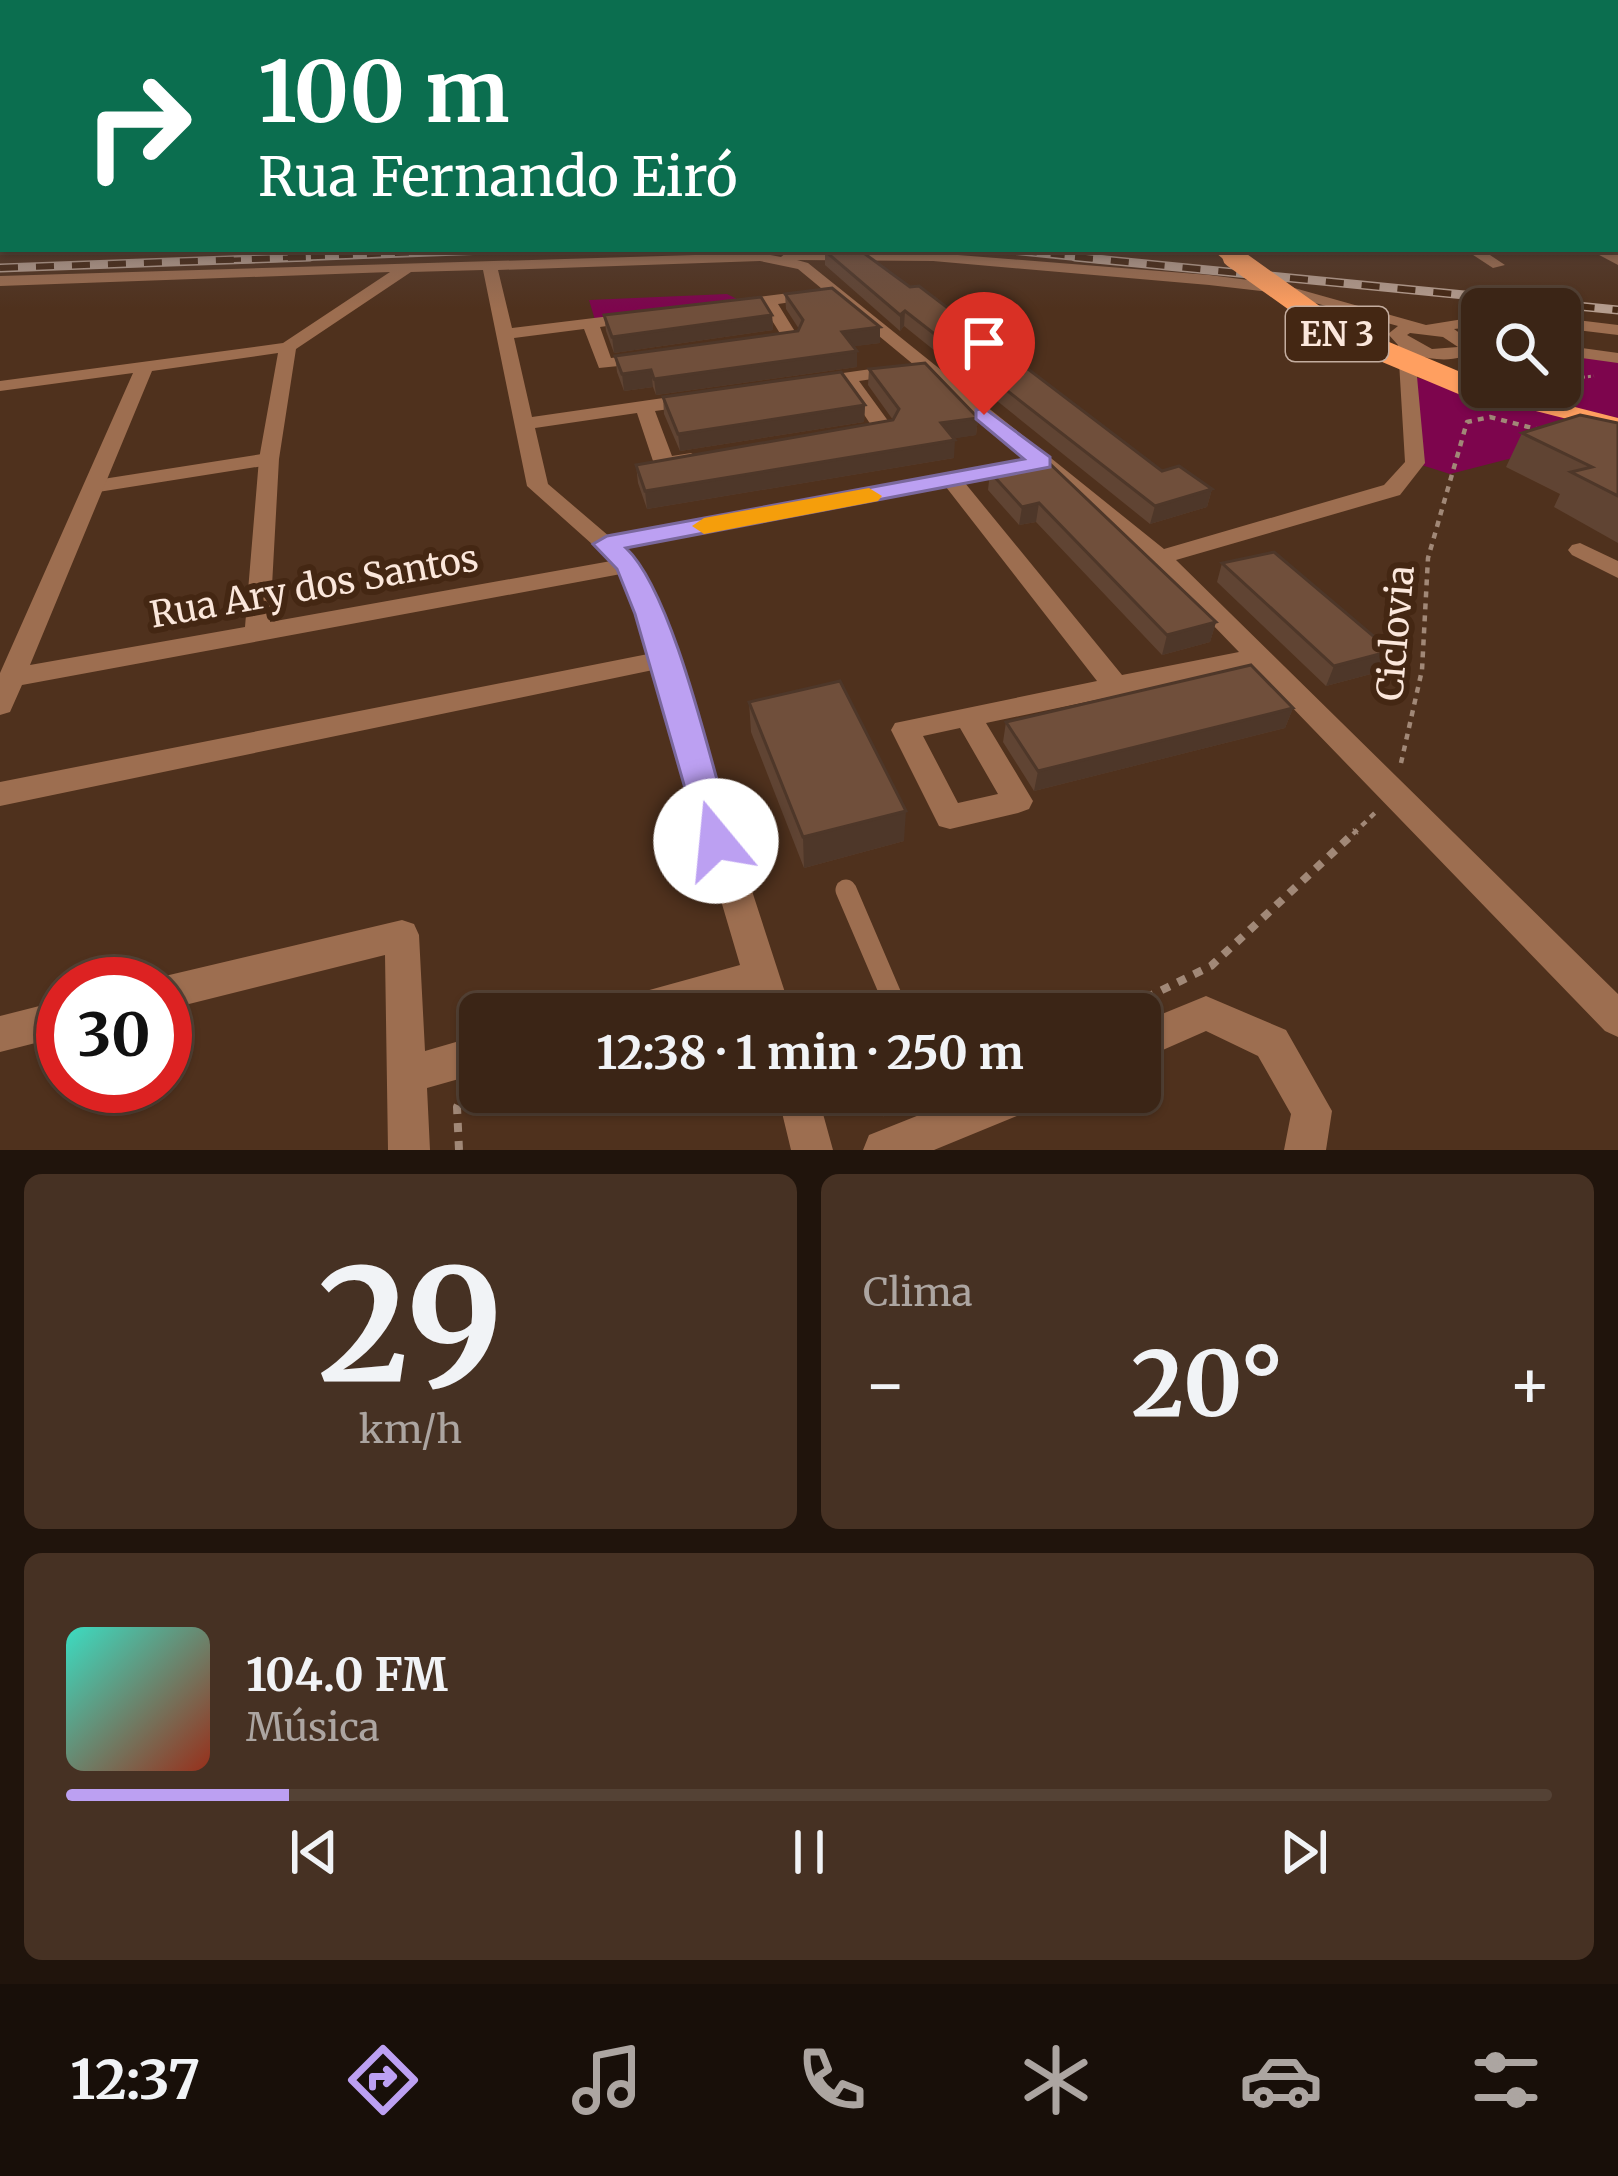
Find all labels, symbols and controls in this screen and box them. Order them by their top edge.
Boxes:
text: 100 m [258,39,510,145]
icon: right [60,48,216,204]
text: Rua Fernando Eiró [258,143,738,211]
map controls [1461,288,1581,408]
button: search [1461,288,1581,408]
pin [933,292,1035,415]
road number: EN 3 [1286,307,1388,361]
icon: arrive [951,310,1017,376]
street label: Rua Ary dos Santos [147,535,482,638]
street label: Ciclovia [1367,563,1424,703]
position arrow [653,778,779,904]
speed limit sign: 30 [36,957,192,1113]
text: 12:38 · 1 min · 250 m [596,1025,1024,1081]
text: 29 [318,1228,503,1425]
text: Clima [863,1268,973,1317]
text: 20° [1131,1327,1284,1441]
text: − [863,1343,907,1426]
text: + [1508,1343,1552,1426]
text: km/h [359,1405,462,1454]
text: 104.0 FM [246,1647,448,1703]
text: Música [246,1703,380,1752]
icon: previous [281,1819,347,1885]
icon: pause [776,1819,842,1885]
icon: next [1271,1819,1337,1885]
icon: directions [341,2038,425,2122]
icon: music [565,2038,649,2122]
icon: phone [790,2038,874,2122]
icon: climate [1014,2038,1098,2122]
icon: car [1239,2038,1323,2122]
icon: filters [1464,2038,1548,2122]
text: 12:37 [70,2046,200,2114]

